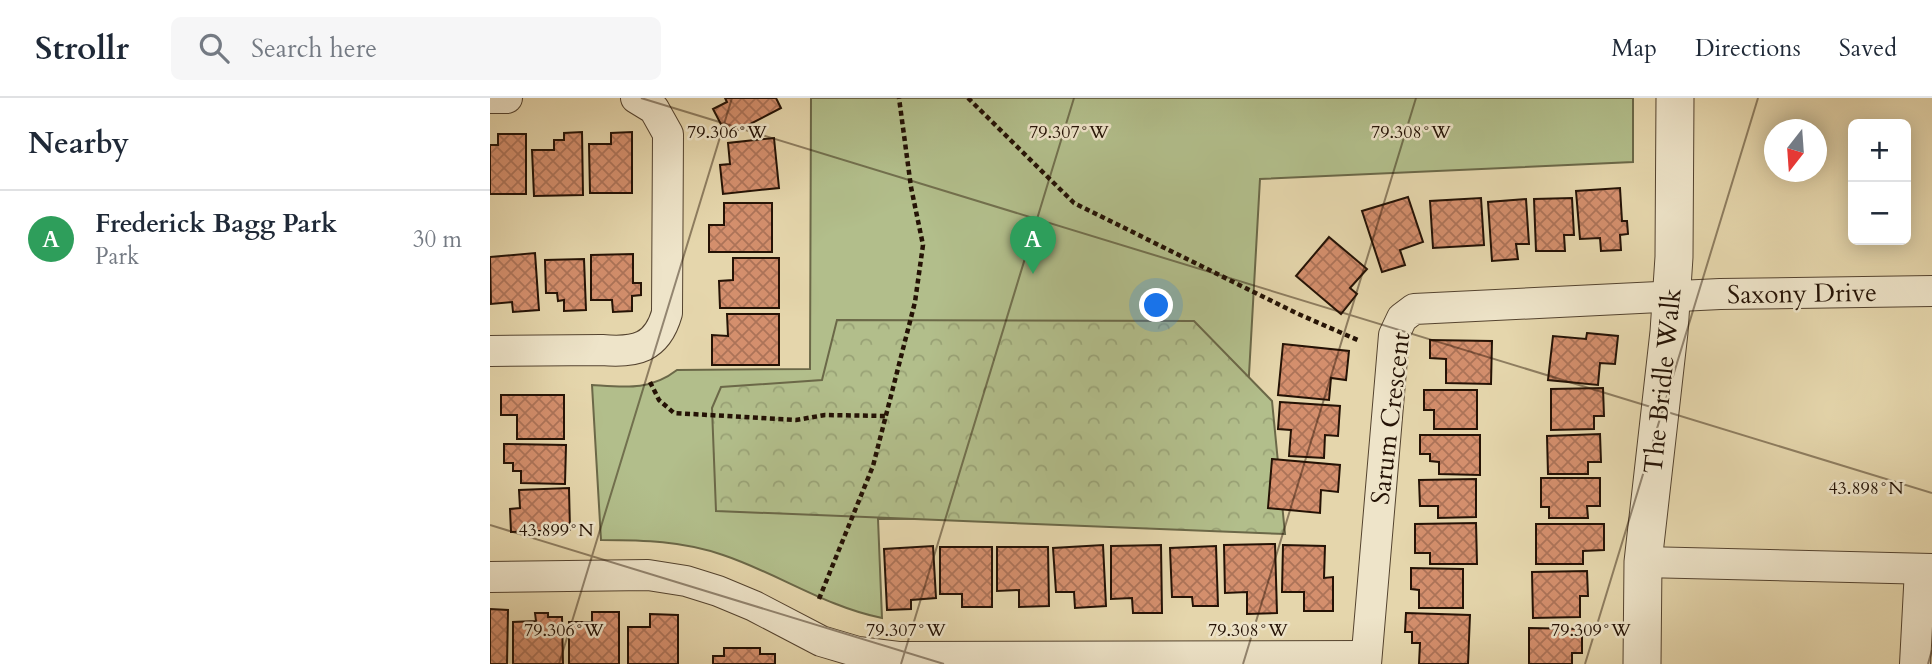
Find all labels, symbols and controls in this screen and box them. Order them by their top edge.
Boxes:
search box [171,17,661,80]
text: Strollr [35,26,129,71]
icon: search [195,29,233,67]
text: Search here [251,31,377,66]
text: Map [1611,32,1657,65]
text: Directions [1695,32,1801,65]
text: Saved [1839,32,1897,65]
north arrow [1764,119,1827,182]
map controls [1848,119,1911,245]
button: + [1848,119,1911,182]
text: 79.306°W [687,120,767,145]
text: 79.307°W [1029,120,1109,145]
text: 79.308°W [1371,120,1451,145]
text: Nearby [28,123,129,164]
button: − [1848,182,1911,245]
text: Frederick Bagg Park [95,206,337,241]
pin: A [1010,216,1056,274]
text: A [42,224,60,255]
text: 30 m [413,224,462,255]
text: Park [95,241,139,272]
street label: Saxony Drive [1727,275,1877,312]
street label: The Bridle Walk [1635,286,1690,476]
your location [1139,288,1173,322]
street label: Sarum Crescent [1363,330,1418,506]
text: 43.898°N [1828,476,1904,501]
text: 43.899°N [518,518,594,543]
text: 79.306°W [524,618,604,643]
text: 79.307°W [866,618,946,643]
text: 79.308°W [1208,618,1288,643]
text: 79.309°W [1551,618,1631,643]

